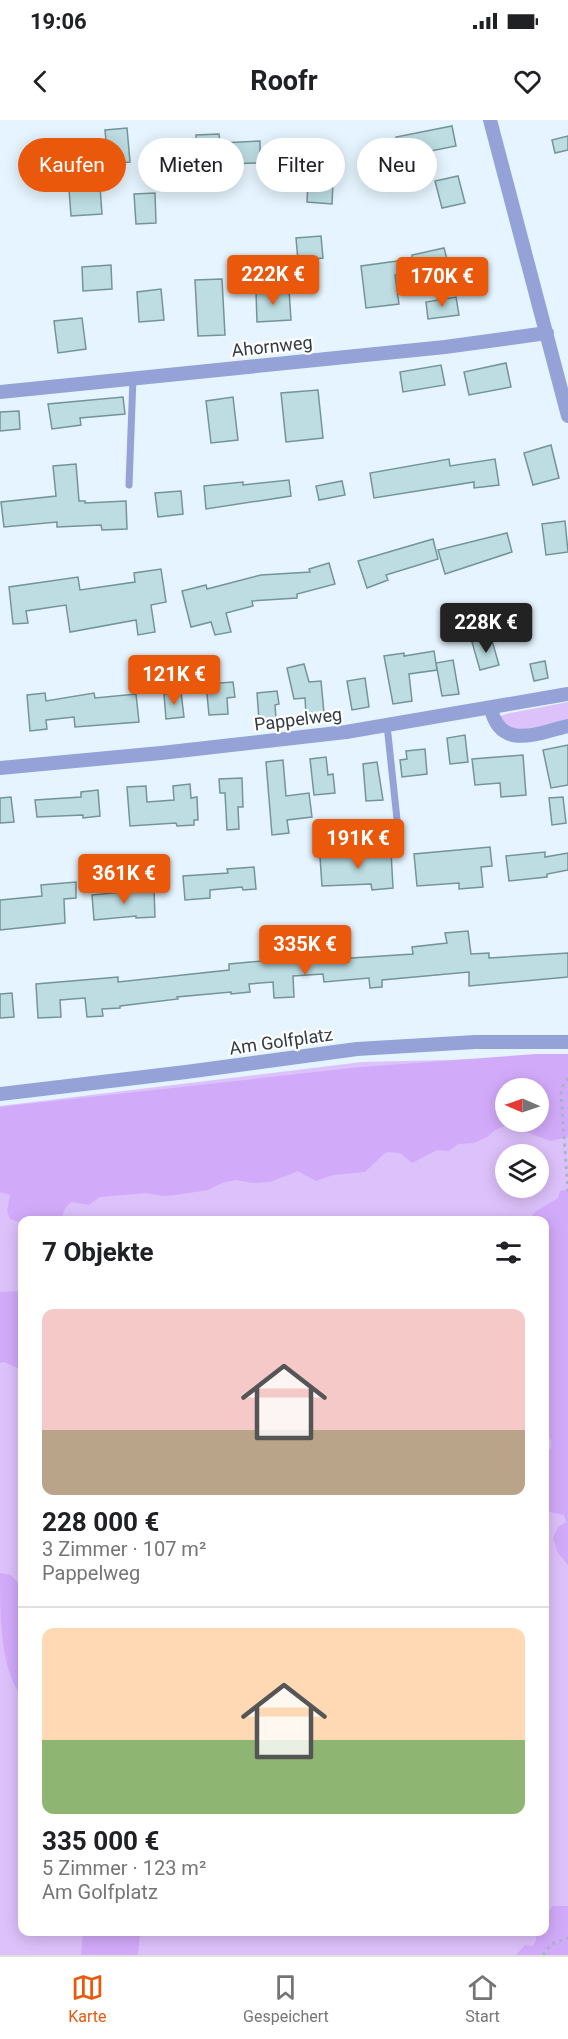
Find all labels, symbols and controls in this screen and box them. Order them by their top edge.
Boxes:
text: 19:06 [30,9,87,34]
icon: back [24,65,57,98]
text: Roofr [250,65,318,97]
icon: heart [511,65,544,98]
chip: Kaufen [18,138,126,192]
chip: Mieten [138,138,244,192]
chip: Filter [256,138,345,192]
chip: Neu [357,138,437,192]
pin: 222K € [224,255,322,306]
pin: 170K € [393,257,491,308]
text: 222K € [241,262,305,286]
text: 170K € [410,264,474,288]
street label: Ahornweg [231,331,313,361]
pin: 228K € [437,603,535,654]
text: 228K € [454,610,518,634]
pin: 121K € [125,655,223,706]
text: 121K € [142,662,206,686]
street label: Pappelweg [253,703,343,735]
pin: 191K € [309,819,407,870]
text: 191K € [326,826,390,850]
pin: 361K € [75,854,173,905]
text: 361K € [92,861,156,885]
pin: 335K € [256,925,354,976]
text: 335K € [273,932,337,956]
street label: Am Golfplatz [228,1023,334,1059]
north arrow [495,1078,549,1132]
map controls [495,1078,549,1198]
button: layers [495,1144,549,1198]
icon: filters [492,1236,525,1269]
text: 7 Objekte [42,1237,153,1267]
icon: home [230,1348,338,1456]
text: 228 000 € [42,1507,159,1537]
text: 3 Zimmer · 107 m² [42,1537,206,1561]
text: Pappelweg [42,1561,140,1585]
icon: home [230,1667,338,1775]
text: 335 000 € [42,1826,159,1856]
text: 5 Zimmer · 123 m² [42,1856,206,1880]
text: Am Golfplatz [42,1880,158,1904]
tab: Karte [68,1971,107,2026]
tab: Gespeichert [243,1971,329,2026]
tab: Start [465,1971,500,2026]

